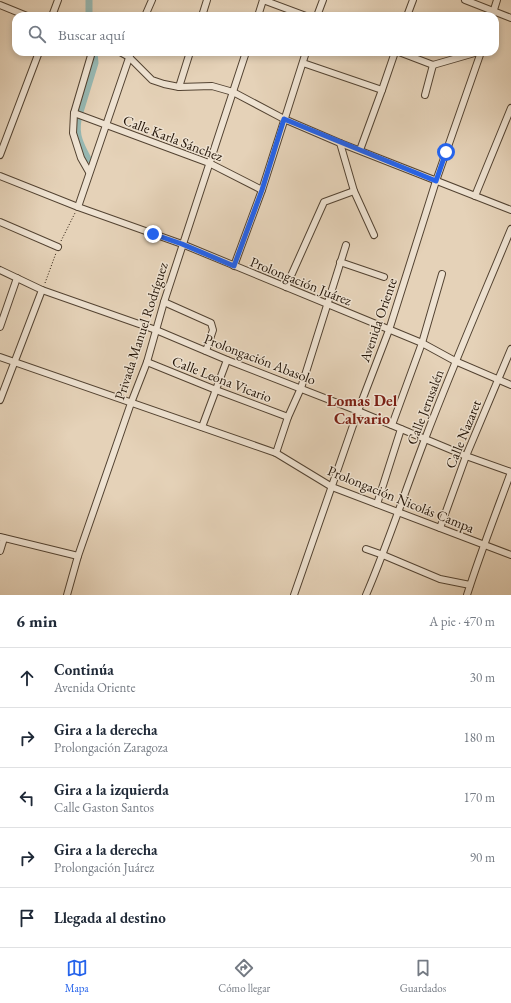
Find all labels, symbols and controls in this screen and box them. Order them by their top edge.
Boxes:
search box [12,12,499,56]
icon: search [26,23,48,45]
text: Buscar aquí [58,25,125,44]
street label: Calle Karla Sánchez [121,111,226,166]
route start [437,143,455,161]
route end [144,225,162,243]
street label: Prolongación Juárez [248,252,355,310]
street label: Privada Manuel Rodríguez [110,259,172,402]
street label: Avenida Oriente [355,275,401,365]
street label: Prolongación Abasolo [201,329,319,389]
street label: Calle Leona Vicario [170,352,274,406]
street label: Calle Jerusalén [402,366,448,447]
district label: Lomas Del Calvario [327,390,398,429]
street label: Calle Nazaret [441,397,485,471]
street label: Prolongación Nicolás Campa [325,461,477,537]
text: 6 min [16,610,57,632]
text: A pie · 470 m [429,613,495,630]
text: Continúa [54,660,114,679]
icon: ahead [16,667,38,689]
text: 30 m [470,669,495,686]
text: Avenida Oriente [54,679,135,696]
text: Gira a la derecha [54,720,158,739]
icon: right [16,727,38,749]
text: 180 m [464,729,495,746]
text: Prolongación Zaragoza [54,739,168,756]
text: Gira a la izquierda [54,780,169,799]
icon: left [16,787,38,809]
text: 170 m [464,789,495,806]
text: Calle Gaston Santos [54,799,154,816]
text: Gira a la derecha [54,840,158,859]
icon: right [16,847,38,869]
text: 90 m [470,849,495,866]
text: Prolongación Juárez [54,859,154,876]
icon: arrive [16,907,38,929]
text: Llegada al destino [54,908,166,927]
tab: Mapa [65,957,89,995]
tab: Cómo llegar [218,957,270,995]
tab: Guardados [400,957,446,995]

